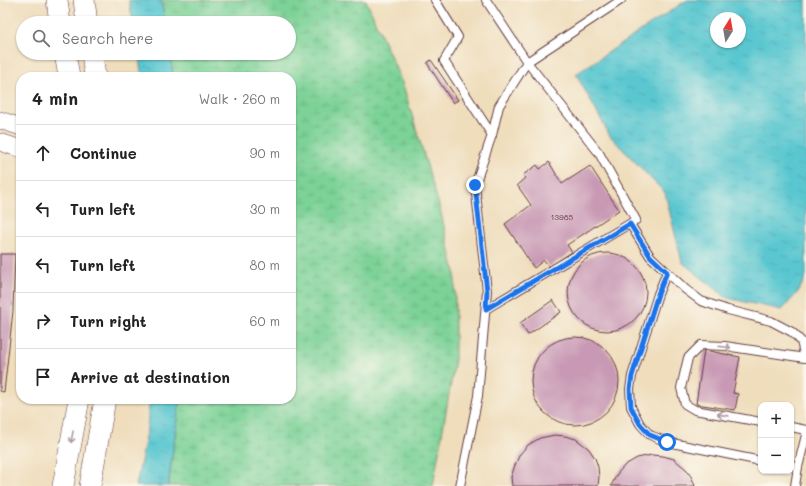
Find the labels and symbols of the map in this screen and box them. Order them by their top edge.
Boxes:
north arrow [710,12,746,48]
route end [466,176,484,194]
house number: 13985 [551,212,574,222]
one-way arrow [718,343,731,350]
one-way arrow [717,411,730,419]
one-way arrow [68,430,76,443]
route start [658,433,676,451]

